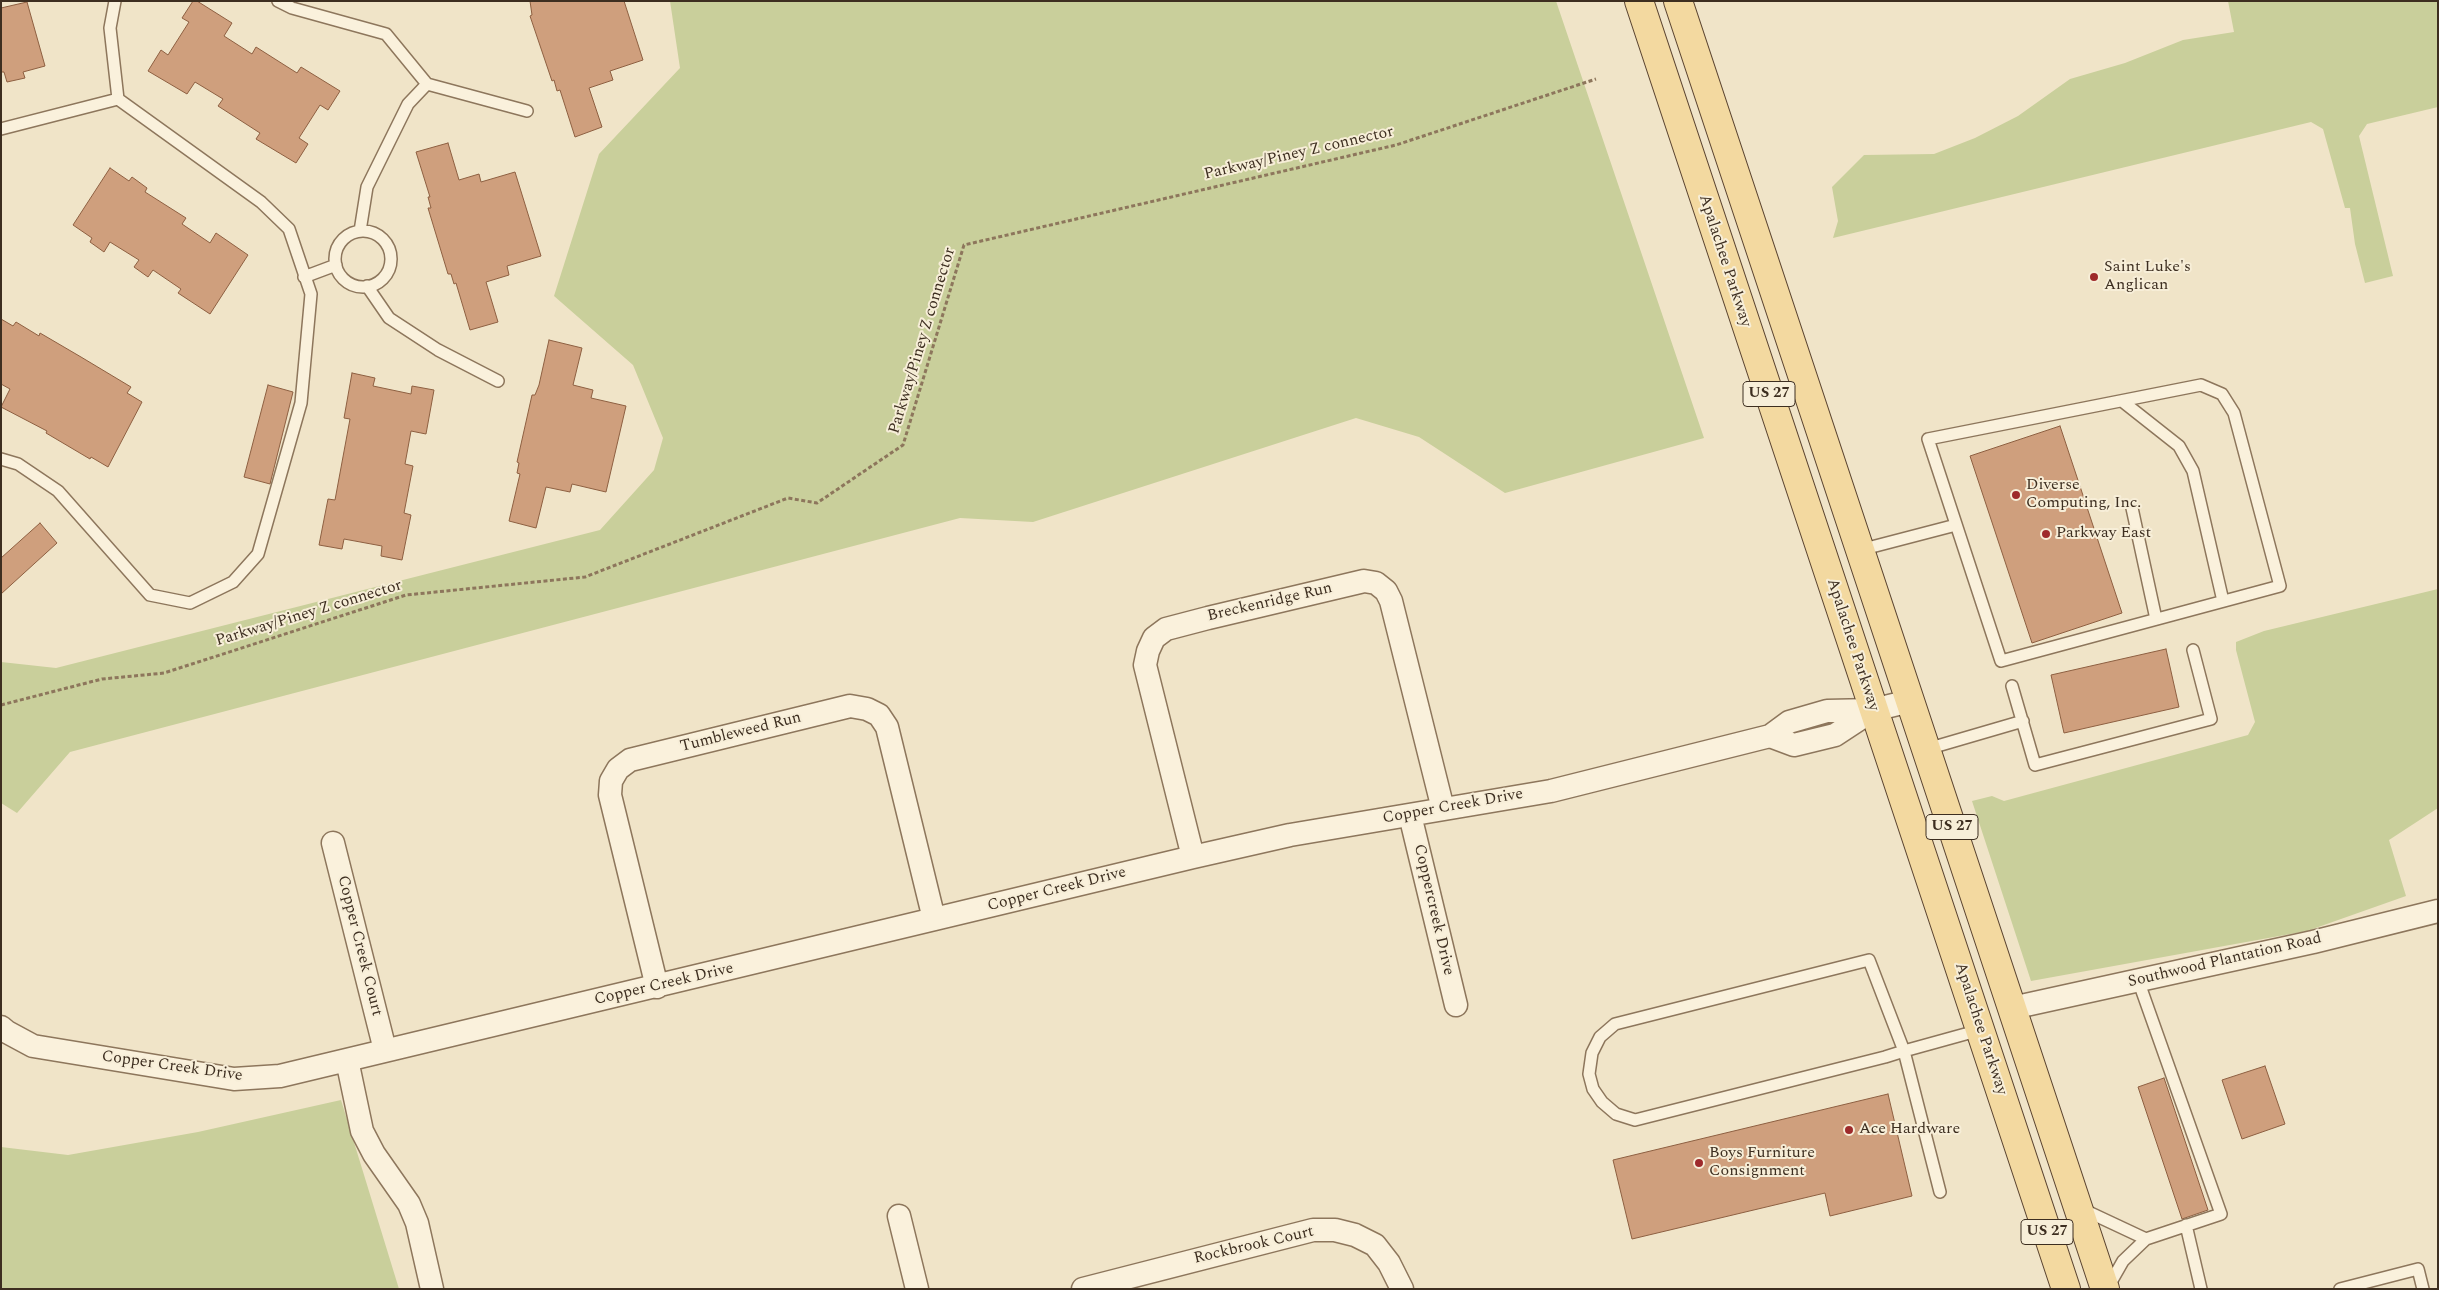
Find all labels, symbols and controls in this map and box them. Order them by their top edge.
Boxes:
street label: Parkway/Piney Z connector [1202,123,1396,185]
street label: Apalachee Parkway [1693,192,1755,330]
street label: Parkway/Piney Z connector [885,246,961,436]
place label: Saint Luke's Anglican [2104,258,2191,296]
marker: Saint Luke's Anglican [2088,271,2100,283]
road number: US 27 [1743,382,1795,406]
place label: Diverse Computing, Inc. [2026,476,2141,514]
marker: Diverse Computing, Inc. [2010,489,2022,501]
place label: Parkway East [2056,524,2151,544]
marker: Parkway East [2040,528,2052,540]
street label: Parkway/Piney Z connector [214,576,404,652]
street label: Apalachee Parkway [1821,576,1883,714]
street label: Breckenridge Run [1206,579,1334,627]
street label: Tumbleweed Run [679,709,803,757]
street label: Copper Creek Drive [1381,785,1525,829]
road number: US 27 [1926,814,1978,840]
street label: Coppercreek Drive [1409,842,1457,978]
street label: Copper Creek Drive [986,863,1128,917]
street label: Copper Creek Court [332,874,386,1018]
street label: Southwood Plantation Road [2126,929,2324,993]
street label: Copper Creek Drive [593,960,735,1010]
street label: Apalachee Parkway [1949,960,2011,1098]
street label: Copper Creek Drive [100,1048,244,1086]
place label: Ace Hardware [1859,1120,1960,1140]
marker: Ace Hardware [1843,1124,1855,1136]
place label: Boys Furniture Consignment [1709,1144,1815,1182]
marker: Boys Furniture Consignment [1693,1157,1705,1169]
road number: US 27 [2021,1220,2073,1244]
street label: Rockbrook Court [1192,1223,1316,1269]

